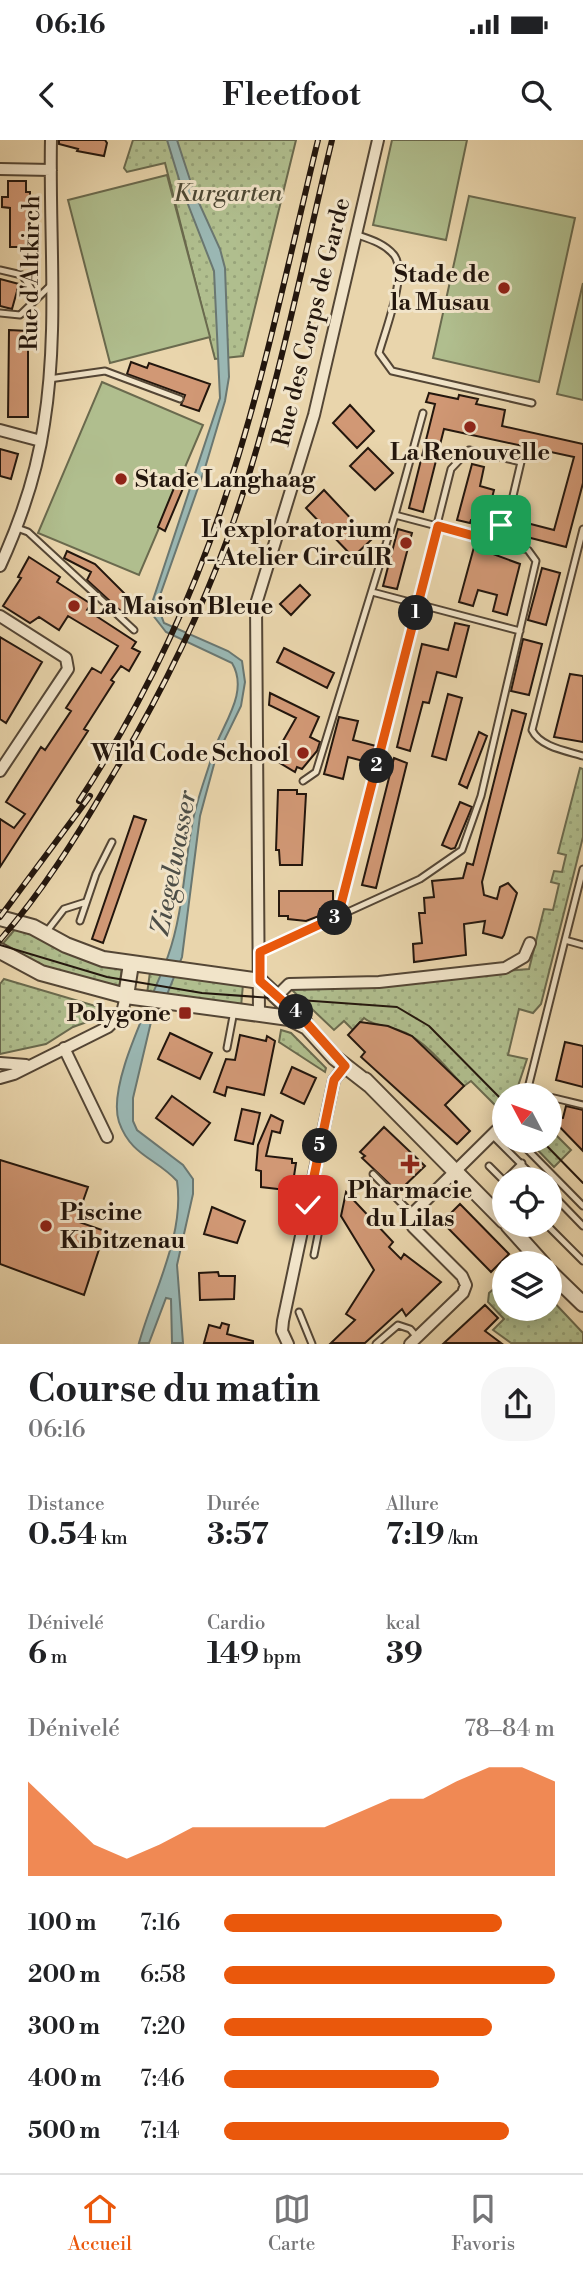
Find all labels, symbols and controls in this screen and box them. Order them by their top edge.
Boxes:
text: 06:16 [35,9,105,41]
text: Fleetfoot [222,75,361,115]
icon: back [28,76,66,114]
icon: search [517,76,555,114]
park label: Kurgarten [174,179,283,209]
street label: Rue d'Altkirch [15,195,47,351]
street label: Rue des Corps de Garde [267,195,357,450]
place label: Stade de la Musau [390,260,490,318]
marker: Stade de la Musau [496,280,512,296]
marker: La Renouvelle [462,419,478,435]
place label: La Renouvelle [390,438,550,468]
place label: Stade Langhaag [135,465,316,495]
marker: Stade Langhaag [113,471,129,487]
pin [471,495,531,555]
icon: arrive [482,506,520,544]
place label: L'exploratorium - Atelier CirculR [201,515,393,573]
marker: L'exploratorium - Atelier CirculR [398,535,414,551]
place label: La Maison Bleue [88,592,274,622]
pin: 1 [398,596,434,630]
marker: La Maison Bleue [66,598,82,614]
text: 1 [411,600,420,624]
place label: Wild Code School [90,739,289,769]
marker: Wild Code School [295,745,311,761]
pin: 2 [360,748,394,784]
text: 2 [371,753,382,777]
water label: Ziegelwasser [144,787,204,939]
pin: 3 [318,900,352,936]
text: 3 [329,905,340,929]
pin: 4 [278,994,314,1030]
place label: Polygone [67,999,171,1029]
text: 4 [289,999,302,1023]
marker: Polygone [177,1005,193,1021]
north arrow [492,1083,562,1153]
map controls [492,1083,562,1321]
pin: 5 [302,1128,338,1164]
text: 5 [314,1133,325,1157]
marker: Pharmacie du Lilas [402,1156,418,1172]
button: locate [492,1167,562,1237]
pin [278,1175,338,1235]
place label: Pharmacie du Lilas [347,1176,473,1234]
icon: check [289,1186,327,1224]
place label: Piscine Kibitzenau [60,1198,185,1256]
marker: Piscine Kibitzenau [38,1218,54,1234]
button: layers [492,1251,562,1321]
text: Course du matin [28,1366,320,1413]
button: share [481,1367,555,1441]
text: 06:16 [28,1416,85,1444]
text: Distance [28,1492,105,1516]
text: Durée [207,1492,260,1516]
text: Allure [386,1492,439,1516]
text: 0.54 [28,1516,97,1554]
text: 3:57 [207,1516,269,1554]
text: 7:19 [386,1516,445,1554]
text: km [97,1526,128,1550]
text: /km [445,1526,479,1550]
text: Dénivelé [28,1611,104,1635]
text: Cardio [207,1611,265,1635]
text: kcal [386,1611,420,1635]
text: 6 [28,1635,47,1673]
text: 149 [207,1635,259,1673]
text: 39 [386,1635,423,1673]
text: m [47,1645,67,1669]
text: bpm [259,1645,301,1669]
text: Dénivelé [28,1715,120,1743]
text: 78–84 m [464,1715,555,1743]
text: 100 m [28,1909,96,1937]
text: 7:16 [140,1909,180,1937]
text: 200 m [28,1961,100,1989]
text: 6:58 [140,1961,186,1989]
text: 300 m [28,2013,100,2041]
text: 7:20 [140,2013,185,2041]
text: 400 m [28,2065,101,2093]
text: 7:46 [140,2065,185,2093]
text: 500 m [28,2117,100,2145]
text: 7:14 [140,2117,180,2145]
tab: Accueil [68,2190,132,2256]
tab: Carte [268,2190,315,2256]
tab: Favoris [451,2190,515,2256]

